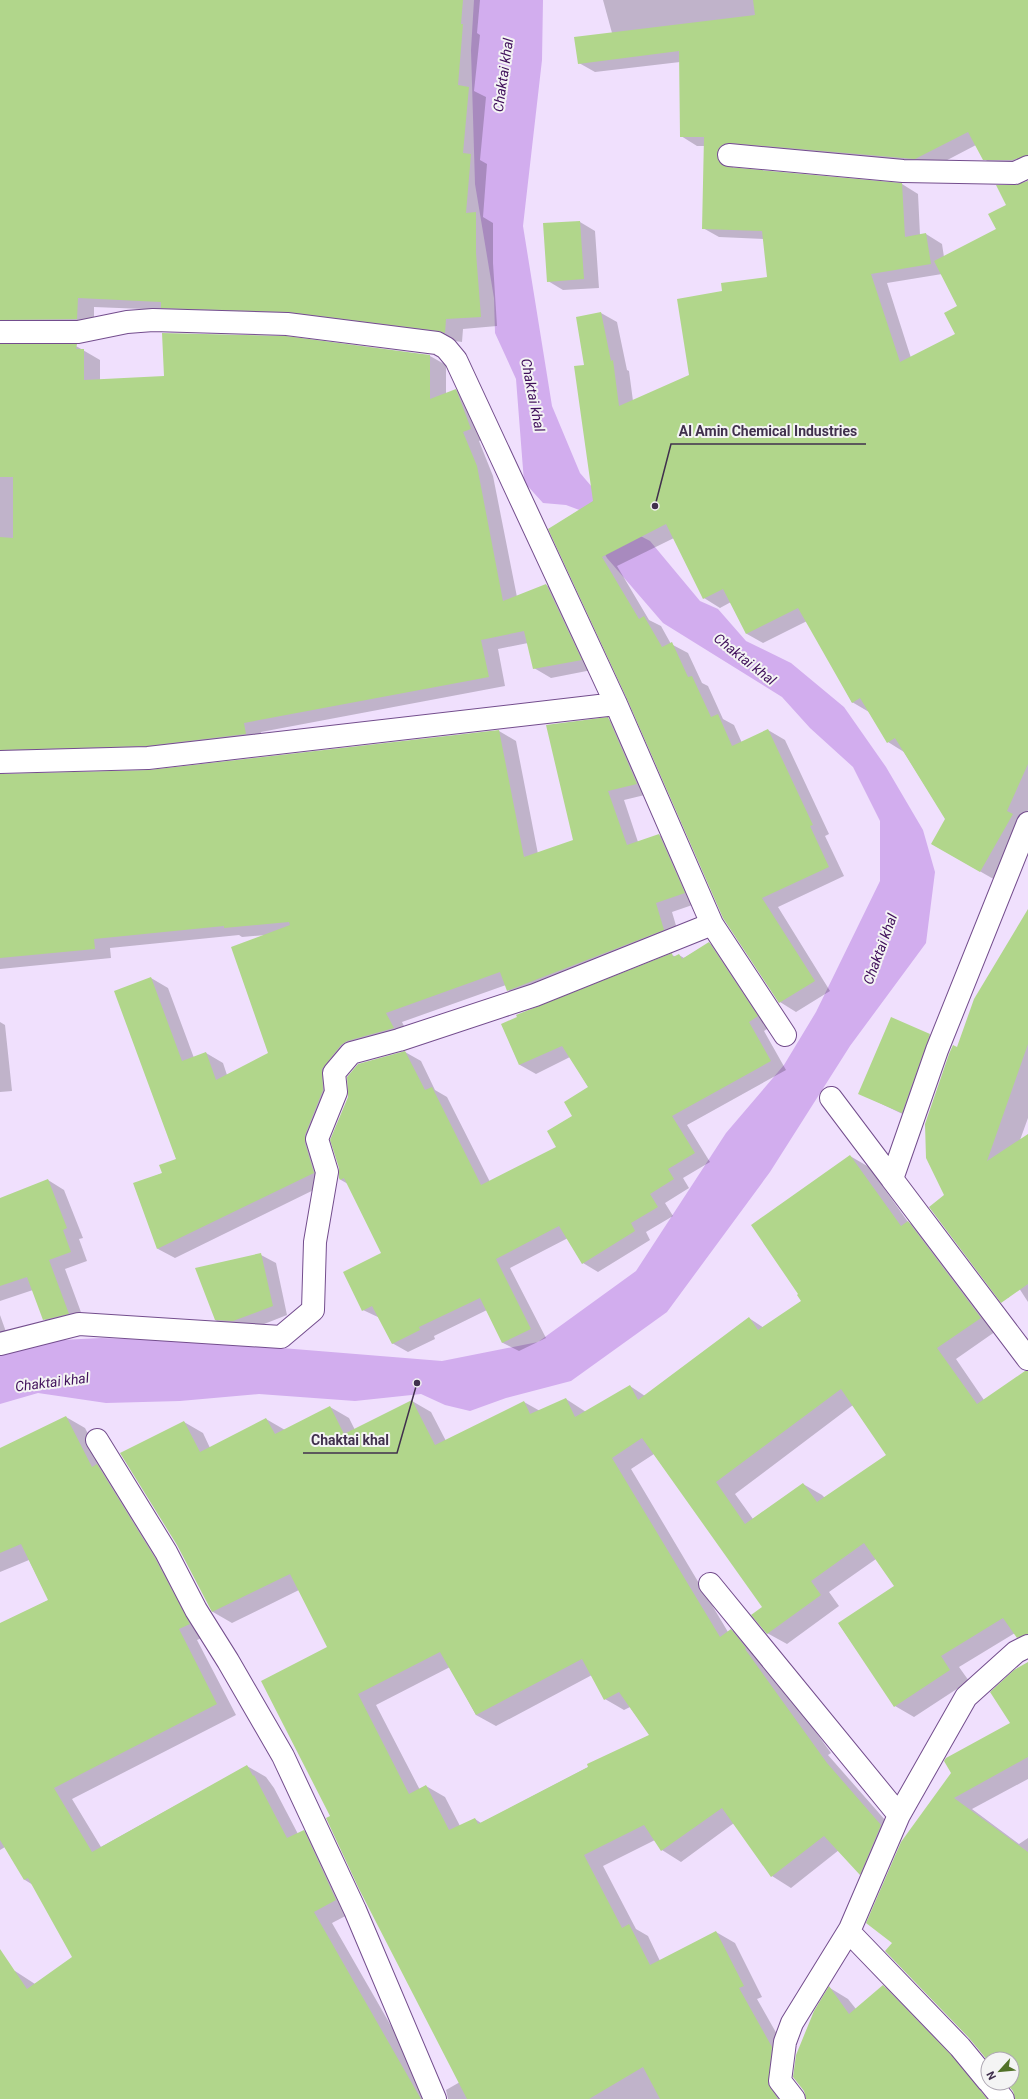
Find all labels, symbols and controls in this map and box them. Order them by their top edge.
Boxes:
water label: Chaktai khal [490,36,516,113]
water label: Chaktai khal [518,357,548,434]
callout: Al Amin Chemical Industries [671,418,866,444]
text: Al Amin Chemical Industries [679,423,857,439]
water label: Chaktai khal [711,630,780,689]
water label: Chaktai khal [860,911,900,987]
water label: Chaktai khal [14,1369,90,1394]
callout: Chaktai khal [303,1427,397,1453]
text: Chaktai khal [311,1432,389,1448]
north arrow [980,2051,1020,2091]
text: N [984,2069,999,2082]

